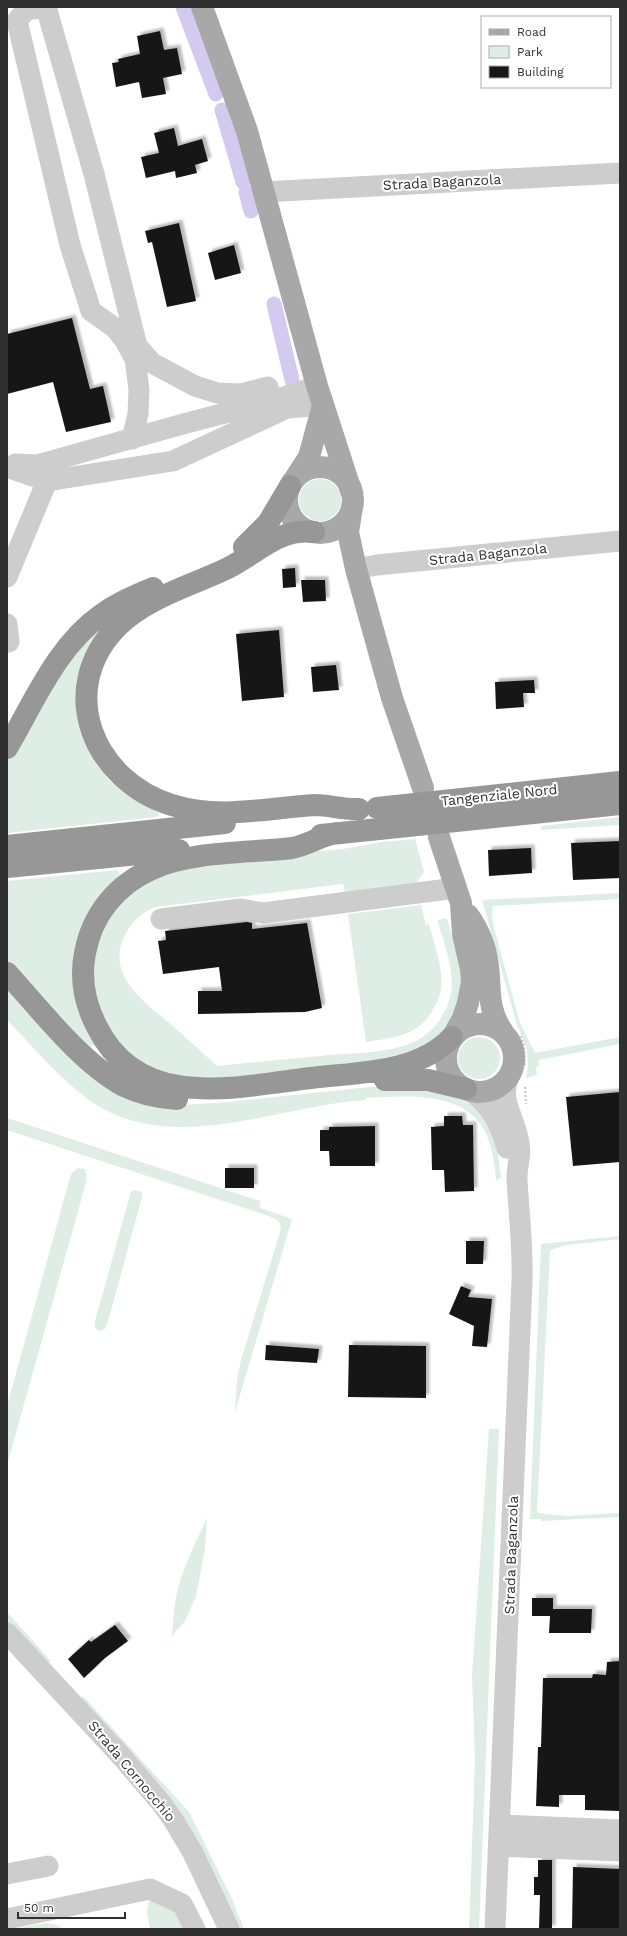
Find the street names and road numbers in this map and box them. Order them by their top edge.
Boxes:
street label: Strada Baganzola [382,171,502,193]
street label: Strada Baganzola [428,540,548,568]
street label: Tangenziale Nord [440,781,558,809]
street label: Strada Baganzola [501,1495,521,1615]
street label: Strada Cornocchio [85,1717,179,1825]

